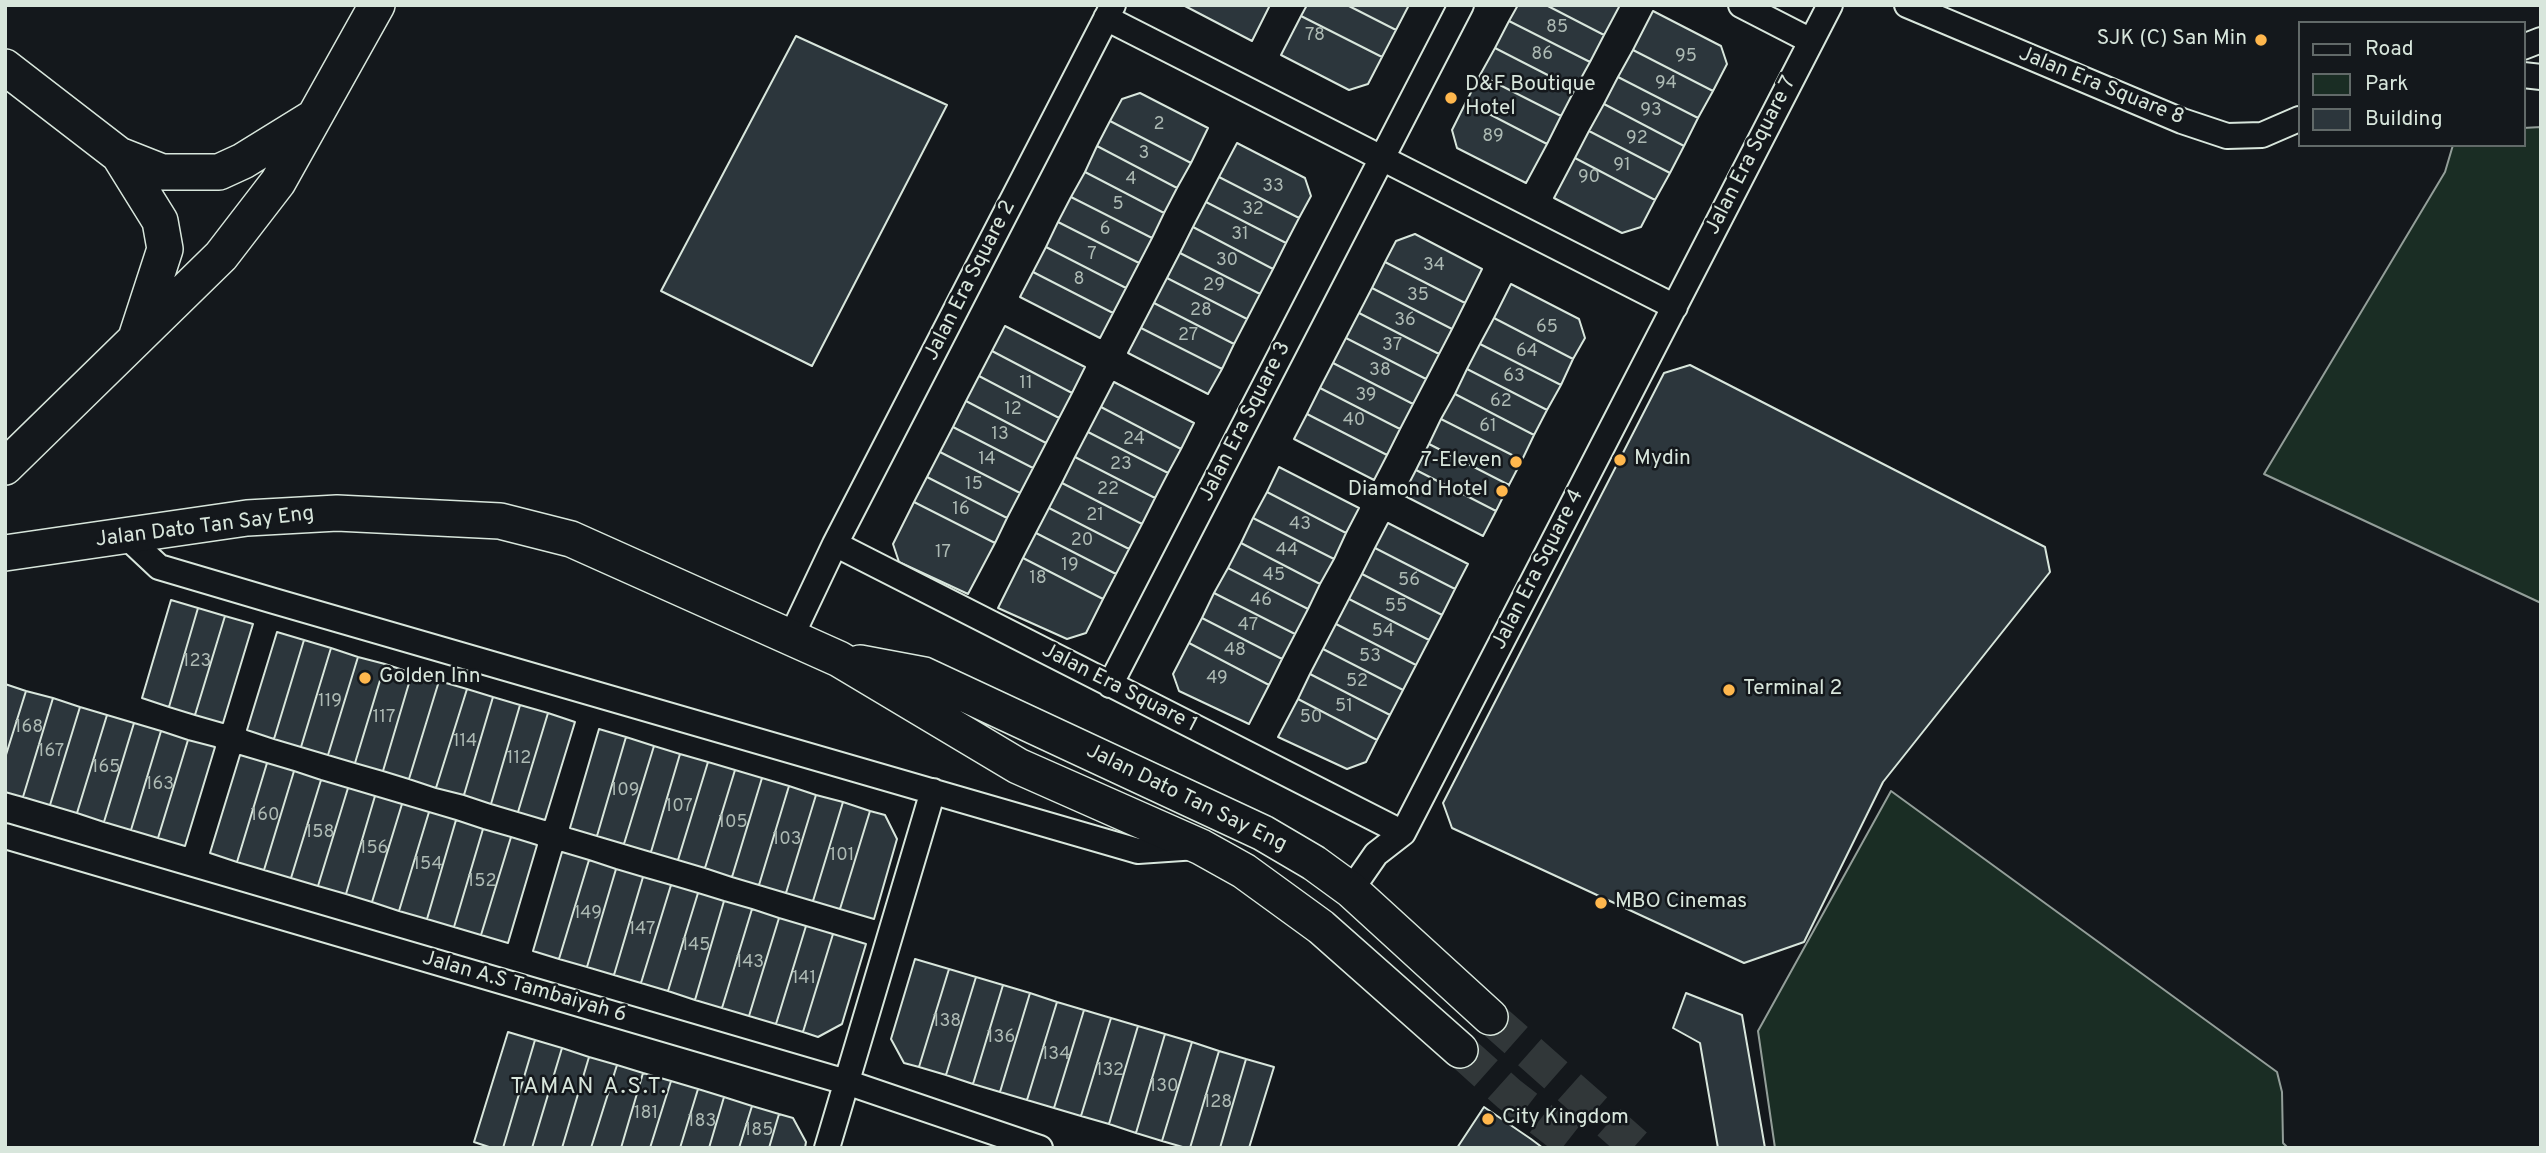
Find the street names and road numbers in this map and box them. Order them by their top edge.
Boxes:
street label: Jalan Era Square 8 [2015,42,2187,132]
street label: Jalan Era Square 7 [1701,73,1803,239]
street label: Jalan Era Square 2 [920,197,1022,365]
street label: Jalan Era Square 3 [1195,338,1297,506]
street label: Jalan Era Square 4 [1488,486,1590,654]
street label: Jalan Dato Tan Say Eng [94,502,316,554]
street label: Jalan Era Square 1 [1037,639,1201,739]
street label: Jalan Dato Tan Say Eng [1082,739,1290,859]
street label: Jalan A.S Tambaiyah 6 [419,947,629,1029]

